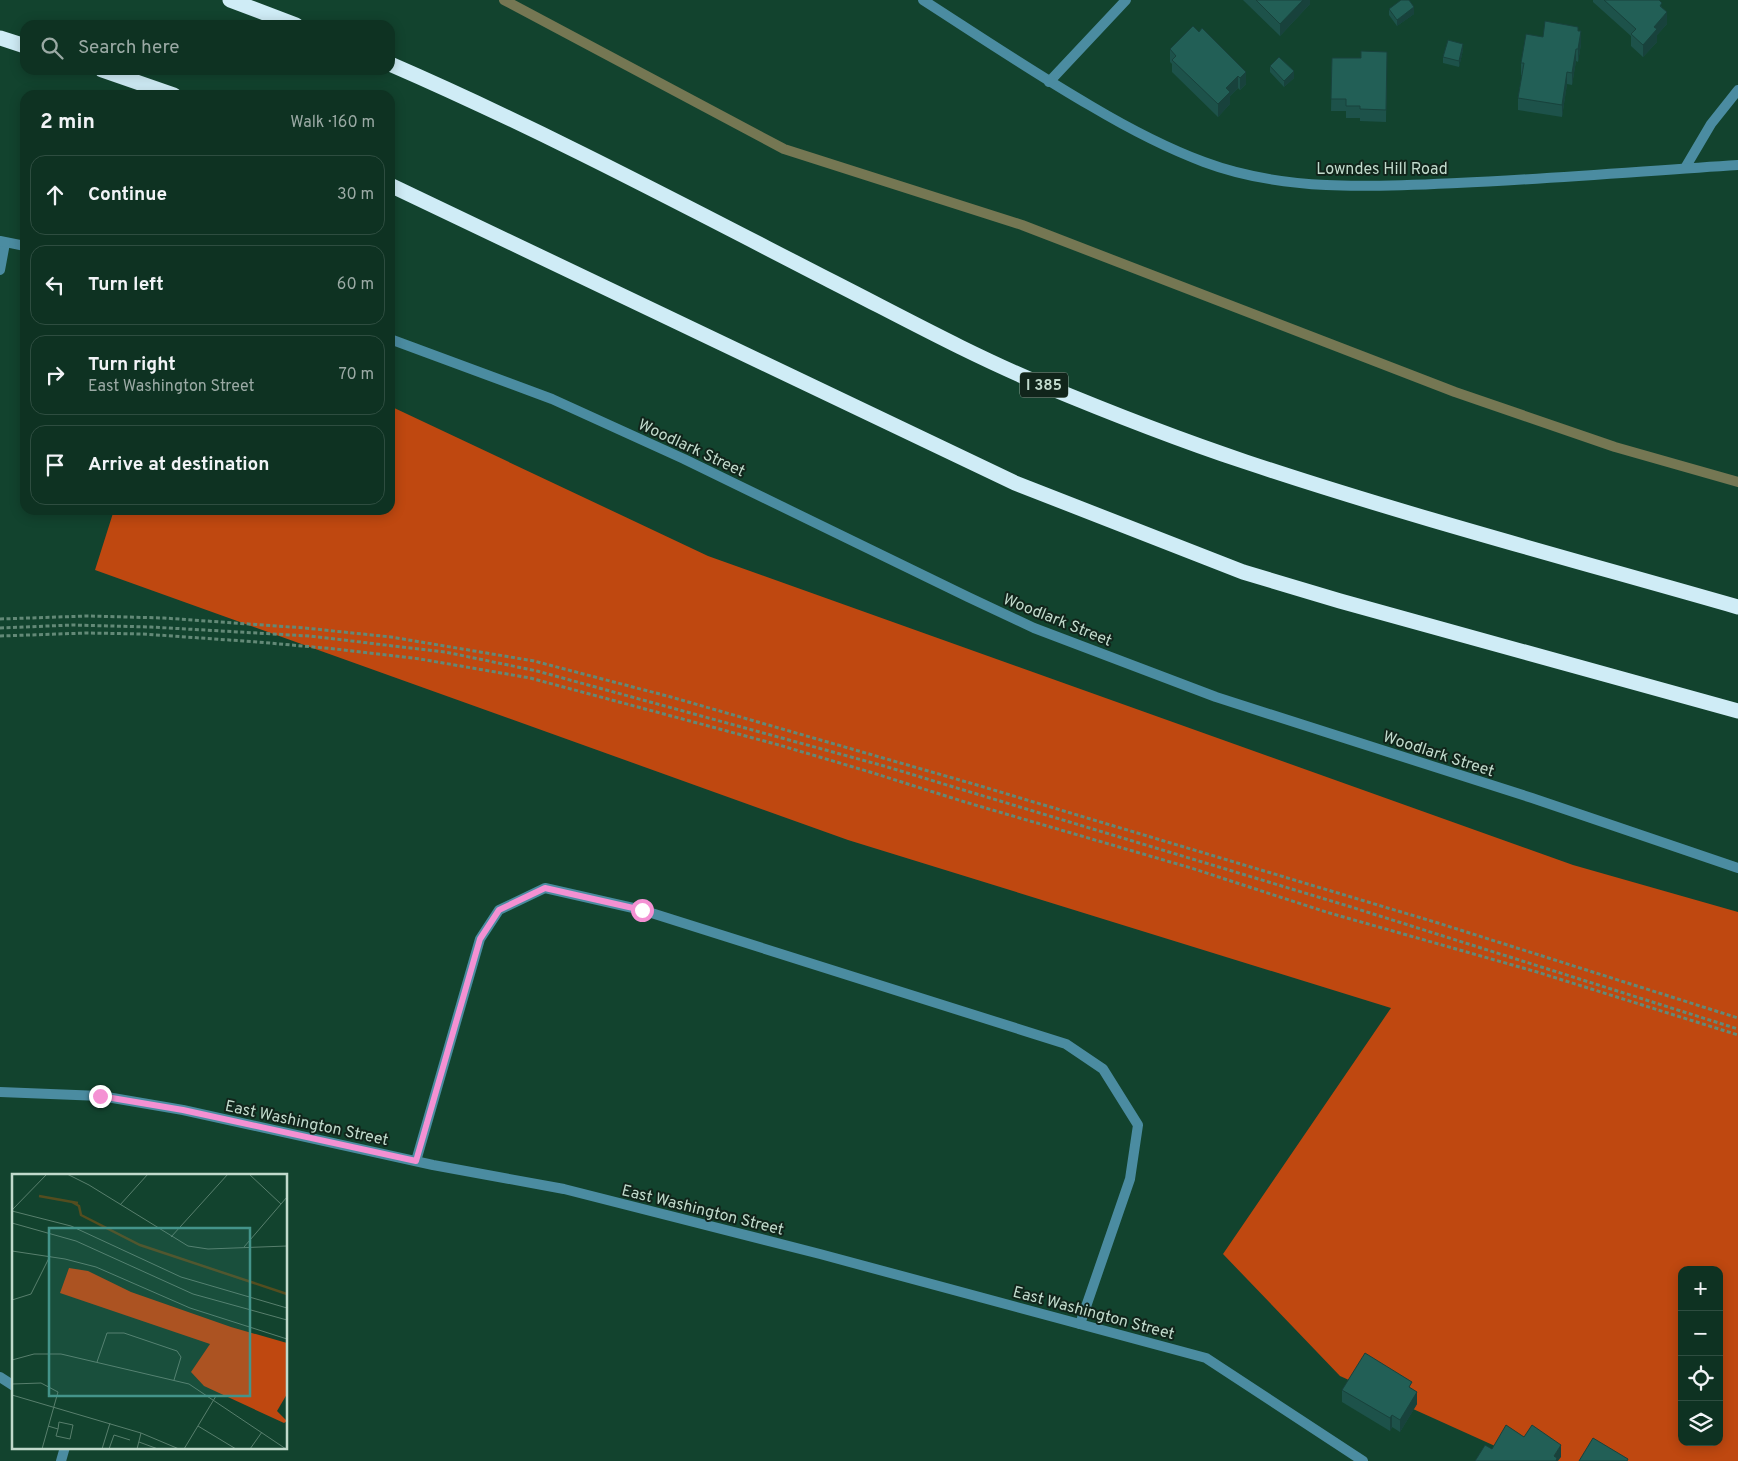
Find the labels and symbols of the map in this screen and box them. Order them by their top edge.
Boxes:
street label: Lowndes Hill Road [1316,160,1448,180]
road number: I 385 [1020,372,1068,398]
street label: Woodlark Street [634,415,748,482]
street label: Woodlark Street [1000,590,1115,652]
street label: Woodlark Street [1380,728,1497,782]
route start [631,899,654,922]
route end [89,1085,112,1108]
street label: East Washington Street [223,1097,390,1151]
inset map [12,1174,288,1448]
street label: East Washington Street [619,1181,786,1241]
street label: East Washington Street [1010,1283,1177,1345]

